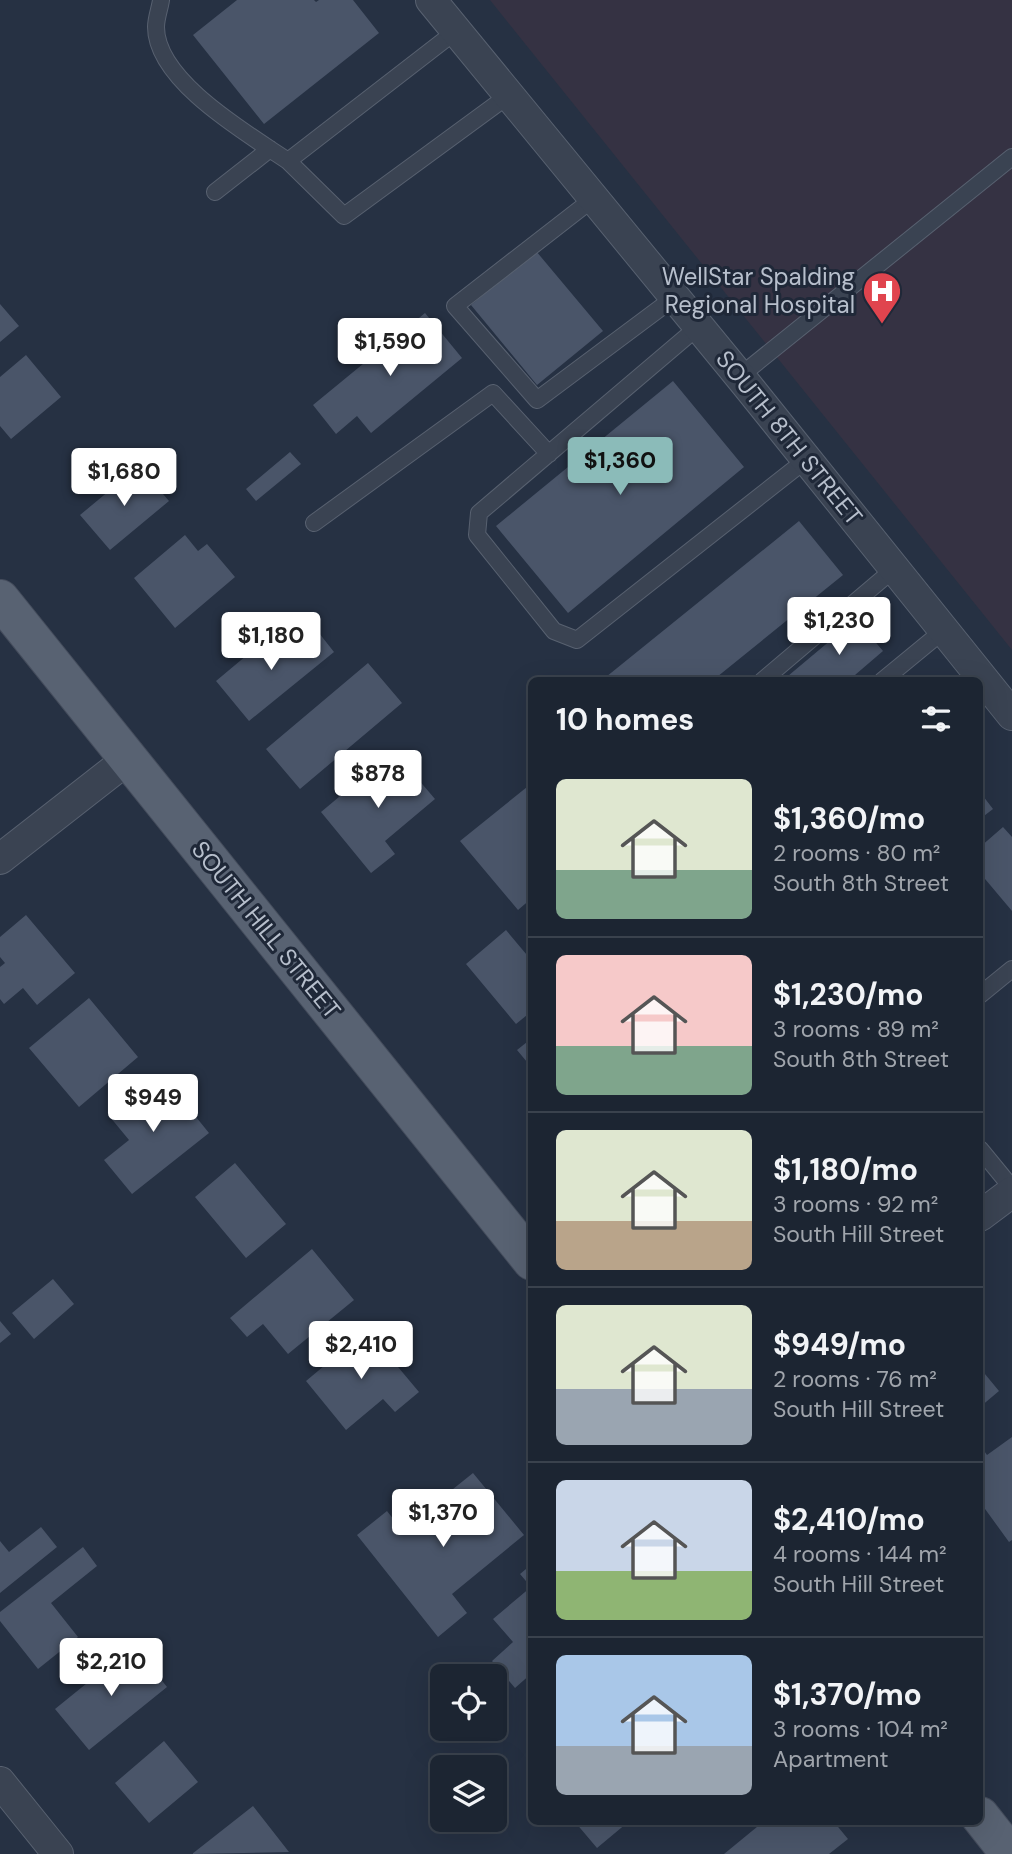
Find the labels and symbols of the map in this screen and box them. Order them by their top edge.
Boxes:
place label: WellStar Spalding Regional Hospital [662,261,855,320]
hospital icon: WellStar Spalding Regional Hospital [861,270,903,325]
pin: $1,590 [333,318,447,378]
street label: SOUTH 8TH STREET [709,344,869,531]
pin: $1,360 [563,438,677,497]
pin: $1,680 [67,448,181,508]
pin: $1,230 [782,598,896,657]
pin: $1,180 [214,612,328,672]
pin: $878 [337,750,419,810]
street label: SOUTH HILL STREET [185,834,348,1025]
pin: $949 [112,1074,194,1134]
pin: $2,410 [304,1322,418,1381]
pin: $1,370 [386,1490,500,1549]
pin: $2,210 [54,1638,168,1698]

